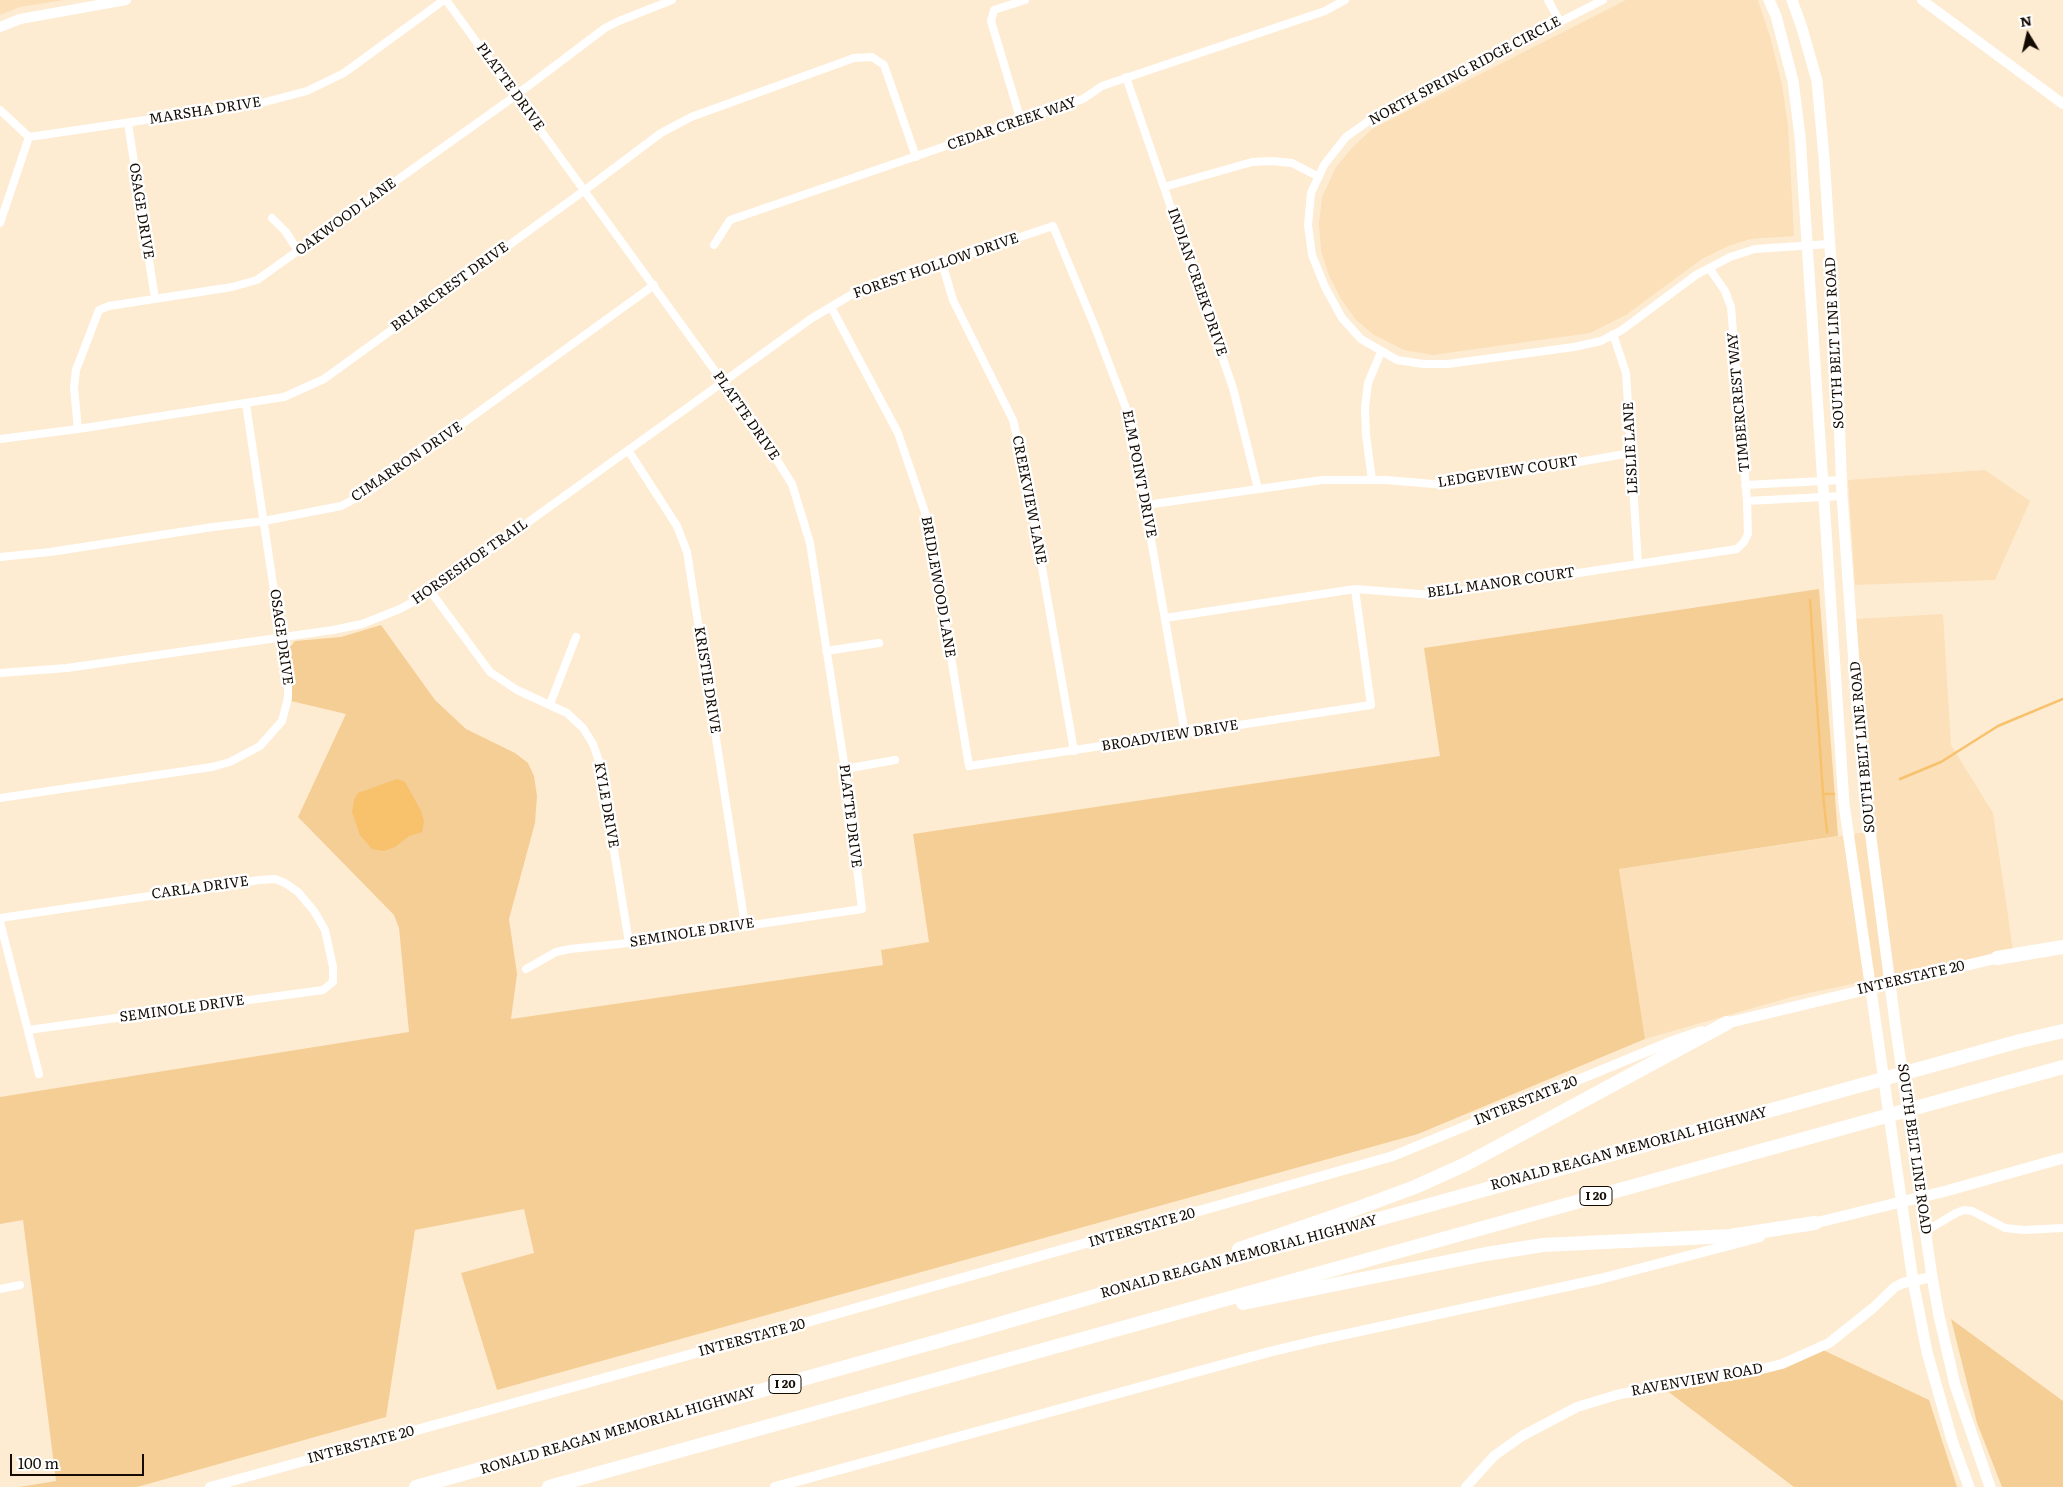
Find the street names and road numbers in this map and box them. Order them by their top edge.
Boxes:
street label: NORTH SPRING RIDGE CIRCLE [1366,13,1564,129]
street label: PLATTE DRIVE [473,40,547,134]
street label: MARSHA DRIVE [148,94,262,128]
street label: CEDAR CREEK WAY [945,94,1079,154]
street label: OSAGE DRIVE [125,162,157,260]
street label: OAKWOOD LANE [292,175,400,259]
street label: INDIAN CREEK DRIVE [1164,206,1230,358]
street label: FOREST HOLLOW DRIVE [851,230,1021,302]
street label: BRIARCREST DRIVE [388,239,512,335]
street label: SOUTH BELT LINE ROAD [1822,256,1848,430]
street label: TIMBERCREST WAY [1725,331,1753,473]
street label: PLATTE DRIVE [709,368,783,464]
street label: LESLIE LANE [1620,401,1642,495]
street label: ELM POINT DRIVE [1118,409,1160,539]
street label: CIMARRON DRIVE [348,419,466,505]
street label: CREEKVIEW LANE [1008,434,1050,566]
street label: LEDGEVIEW COURT [1437,453,1579,491]
street label: BRIDLEWOOD LANE [917,515,959,659]
street label: HORSESHOE TRAIL [409,516,531,608]
street label: BELL MANOR COURT [1426,564,1576,602]
street label: OSAGE DRIVE [266,588,296,686]
street label: KRISTIE DRIVE [690,625,724,735]
street label: SOUTH BELT LINE ROAD [1847,660,1879,834]
street label: BROADVIEW DRIVE [1100,717,1240,755]
street label: KYLE DRIVE [590,761,622,849]
street label: PLATTE DRIVE [835,763,865,869]
street label: CARLA DRIVE [150,873,250,903]
street label: SEMINOLE DRIVE [629,915,755,951]
street label: INTERSTATE 20 [1856,957,1966,999]
street label: SEMINOLE DRIVE [119,992,245,1026]
street label: SOUTH BELT LINE ROAD [1894,1062,1934,1236]
street label: INTERSTATE 20 [1472,1073,1580,1129]
street label: RONALD REAGAN MEMORIAL HIGHWAY [1489,1104,1769,1194]
road number: I 20 [1580,1186,1612,1206]
street label: INTERSTATE 20 [1087,1205,1197,1251]
street label: RONALD REAGAN MEMORIAL HIGHWAY [1099,1212,1379,1302]
street label: INTERSTATE 20 [697,1316,807,1360]
street label: RAVENVIEW ROAD [1630,1360,1764,1400]
road number: I 20 [769,1375,801,1394]
street label: RONALD REAGAN MEMORIAL HIGHWAY [478,1384,758,1478]
street label: INTERSTATE 20 [306,1423,416,1467]

